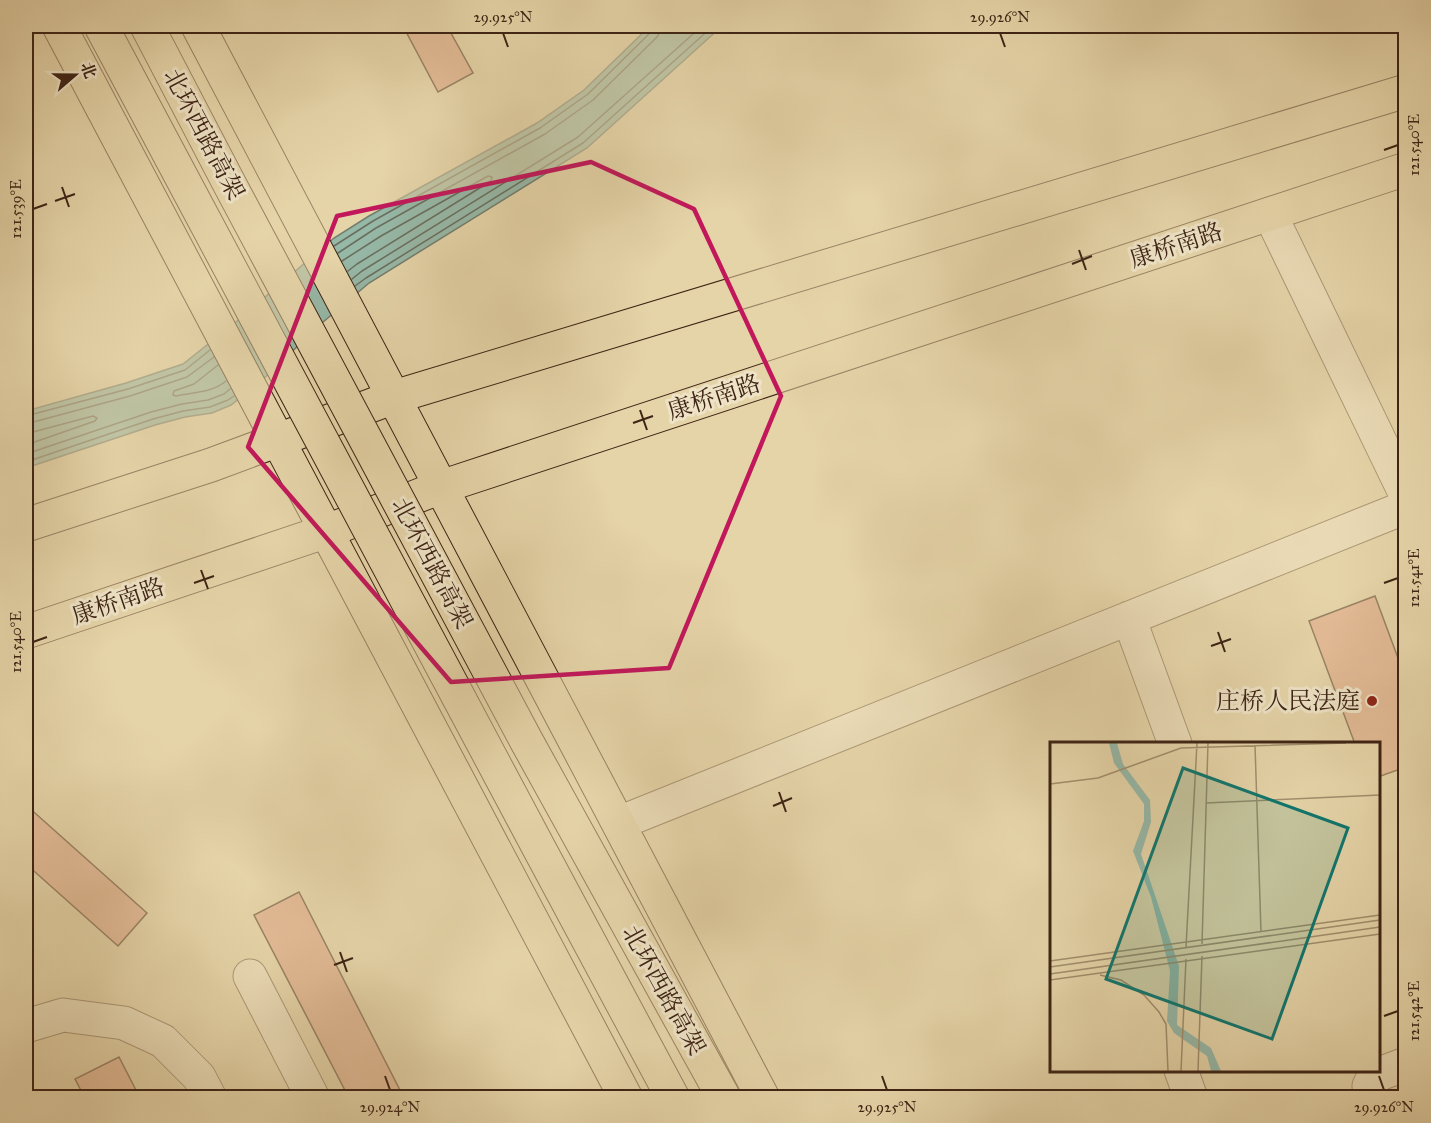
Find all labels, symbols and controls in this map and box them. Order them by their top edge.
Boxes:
text: 29.925°N [473,8,533,26]
text: 29.926°N [970,8,1030,26]
north arrow [45,45,105,105]
text: 北 [77,59,100,81]
street label: 北环西路高架 [157,63,251,205]
text: 121.540°E [1405,114,1423,176]
text: 121.539°E [7,179,25,239]
street label: 康桥南路 [1126,216,1226,274]
street label: 康桥南路 [664,368,764,426]
street label: 北环西路高架 [385,492,479,634]
text: 121.541°E [1405,548,1423,608]
street label: 康桥南路 [68,571,168,631]
text: 121.540°E [7,611,25,673]
place label: 庄桥人民法庭 [1216,686,1360,716]
marker: 庄桥人民法庭 [1365,694,1379,708]
inset map [1050,742,1380,1072]
street label: 北环西路高架 [616,920,712,1060]
text: 121.542°E [1405,980,1423,1041]
text: 29.924°N [360,1098,421,1116]
text: 29.925°N [857,1098,917,1116]
text: 29.926°N [1354,1098,1414,1116]

